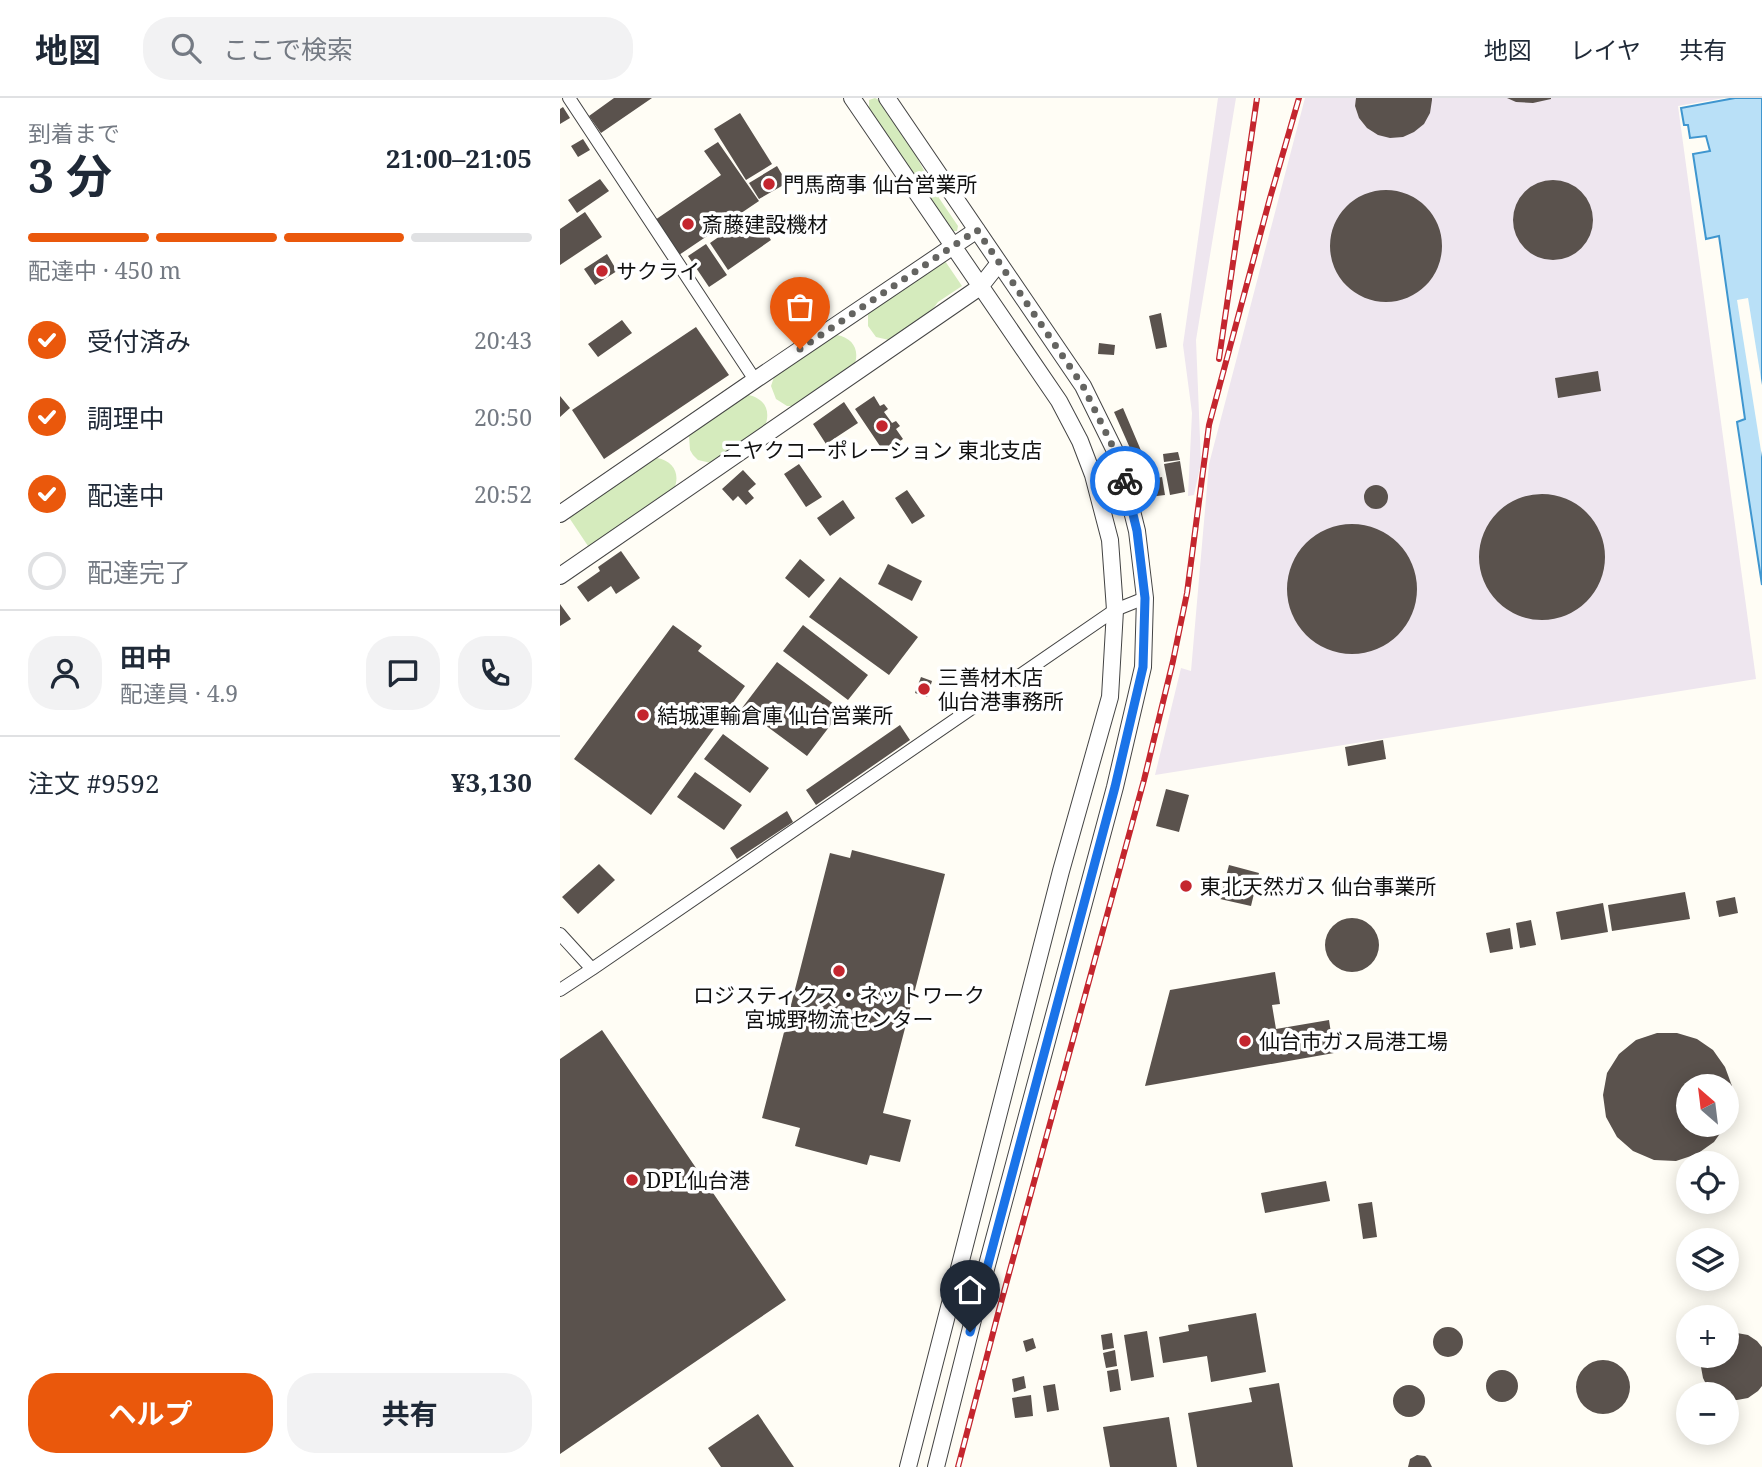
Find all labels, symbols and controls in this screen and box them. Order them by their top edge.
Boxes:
search box [143,17,633,80]
text: 地図 [35,27,101,72]
icon: search [167,29,205,67]
text: ここで検索 [223,31,353,67]
text: 地図 [1484,33,1532,66]
text: レイヤ [1570,33,1641,66]
text: 共有 [1679,33,1727,66]
text: 到着まで [28,117,120,149]
text: 21:00–21:05 [386,140,532,176]
text: 3 分 [28,144,112,206]
place label: 門馬商事 仙台営業所 [783,170,977,198]
marker: 門馬商事 仙台営業所 [761,176,777,192]
place label: 斎藤建設機材 [702,210,828,238]
marker: 斎藤建設機材 [680,216,696,232]
text: 配達中 · 450 m [28,254,181,286]
place label: サクライ [616,257,700,285]
marker: サクライ [594,263,610,279]
pin [770,277,830,349]
icon: bag [781,288,819,326]
icon: check [28,321,66,359]
text: 受付済み [87,323,191,359]
text: 20:43 [474,324,532,356]
icon: check [28,398,66,436]
text: 調理中 [87,400,165,436]
text: 20:50 [474,401,532,433]
marker: ニヤクコーポレーション 東北支店 [874,418,890,434]
place label: ニヤクコーポレーション 東北支店 [722,436,1042,464]
courier [1090,446,1160,516]
icon: bike [1106,462,1144,500]
icon: check [28,475,66,513]
text: 配達中 [87,477,165,513]
text: 20:52 [474,478,532,510]
text: 配達完了 [87,554,191,590]
button: person [28,636,102,710]
button: chat [366,636,440,710]
button: phone [458,636,532,710]
text: 田中 [120,639,172,675]
place label: 三善材木店 仙台港事務所 [938,663,1064,715]
text: 配達員 · 4.9 [120,677,238,709]
marker: 三善材木店 仙台港事務所 [916,681,932,697]
place label: 結城運輸倉庫 仙台営業所 [657,701,893,729]
marker: 結城運輸倉庫 仙台営業所 [635,707,651,723]
text: ¥3,130 [451,764,532,800]
text: 注文 #9592 [28,765,159,801]
place label: 東北天然ガス 仙台事業所 [1200,872,1436,900]
marker: 東北天然ガス 仙台事業所 [1178,878,1194,894]
marker: ロジスティクス・ネットワーク 宮城野物流センター [831,963,847,979]
place label: ロジスティクス・ネットワーク 宮城野物流センター [693,981,985,1033]
place label: 仙台市ガス局港工場 [1259,1027,1448,1055]
marker: 仙台市ガス局港工場 [1237,1033,1253,1049]
north arrow [1676,1074,1740,1138]
map controls [1676,1074,1739,1445]
button: locate [1676,1151,1739,1214]
place label: DPL仙台港 [646,1166,750,1194]
marker: DPL仙台港 [624,1172,640,1188]
button: layers [1676,1228,1739,1291]
pin [940,1260,1000,1332]
icon: home [951,1271,989,1309]
button: + [1676,1305,1739,1368]
button: ヘルプ [28,1373,273,1453]
button: 共有 [287,1373,532,1453]
button: − [1676,1382,1739,1445]

